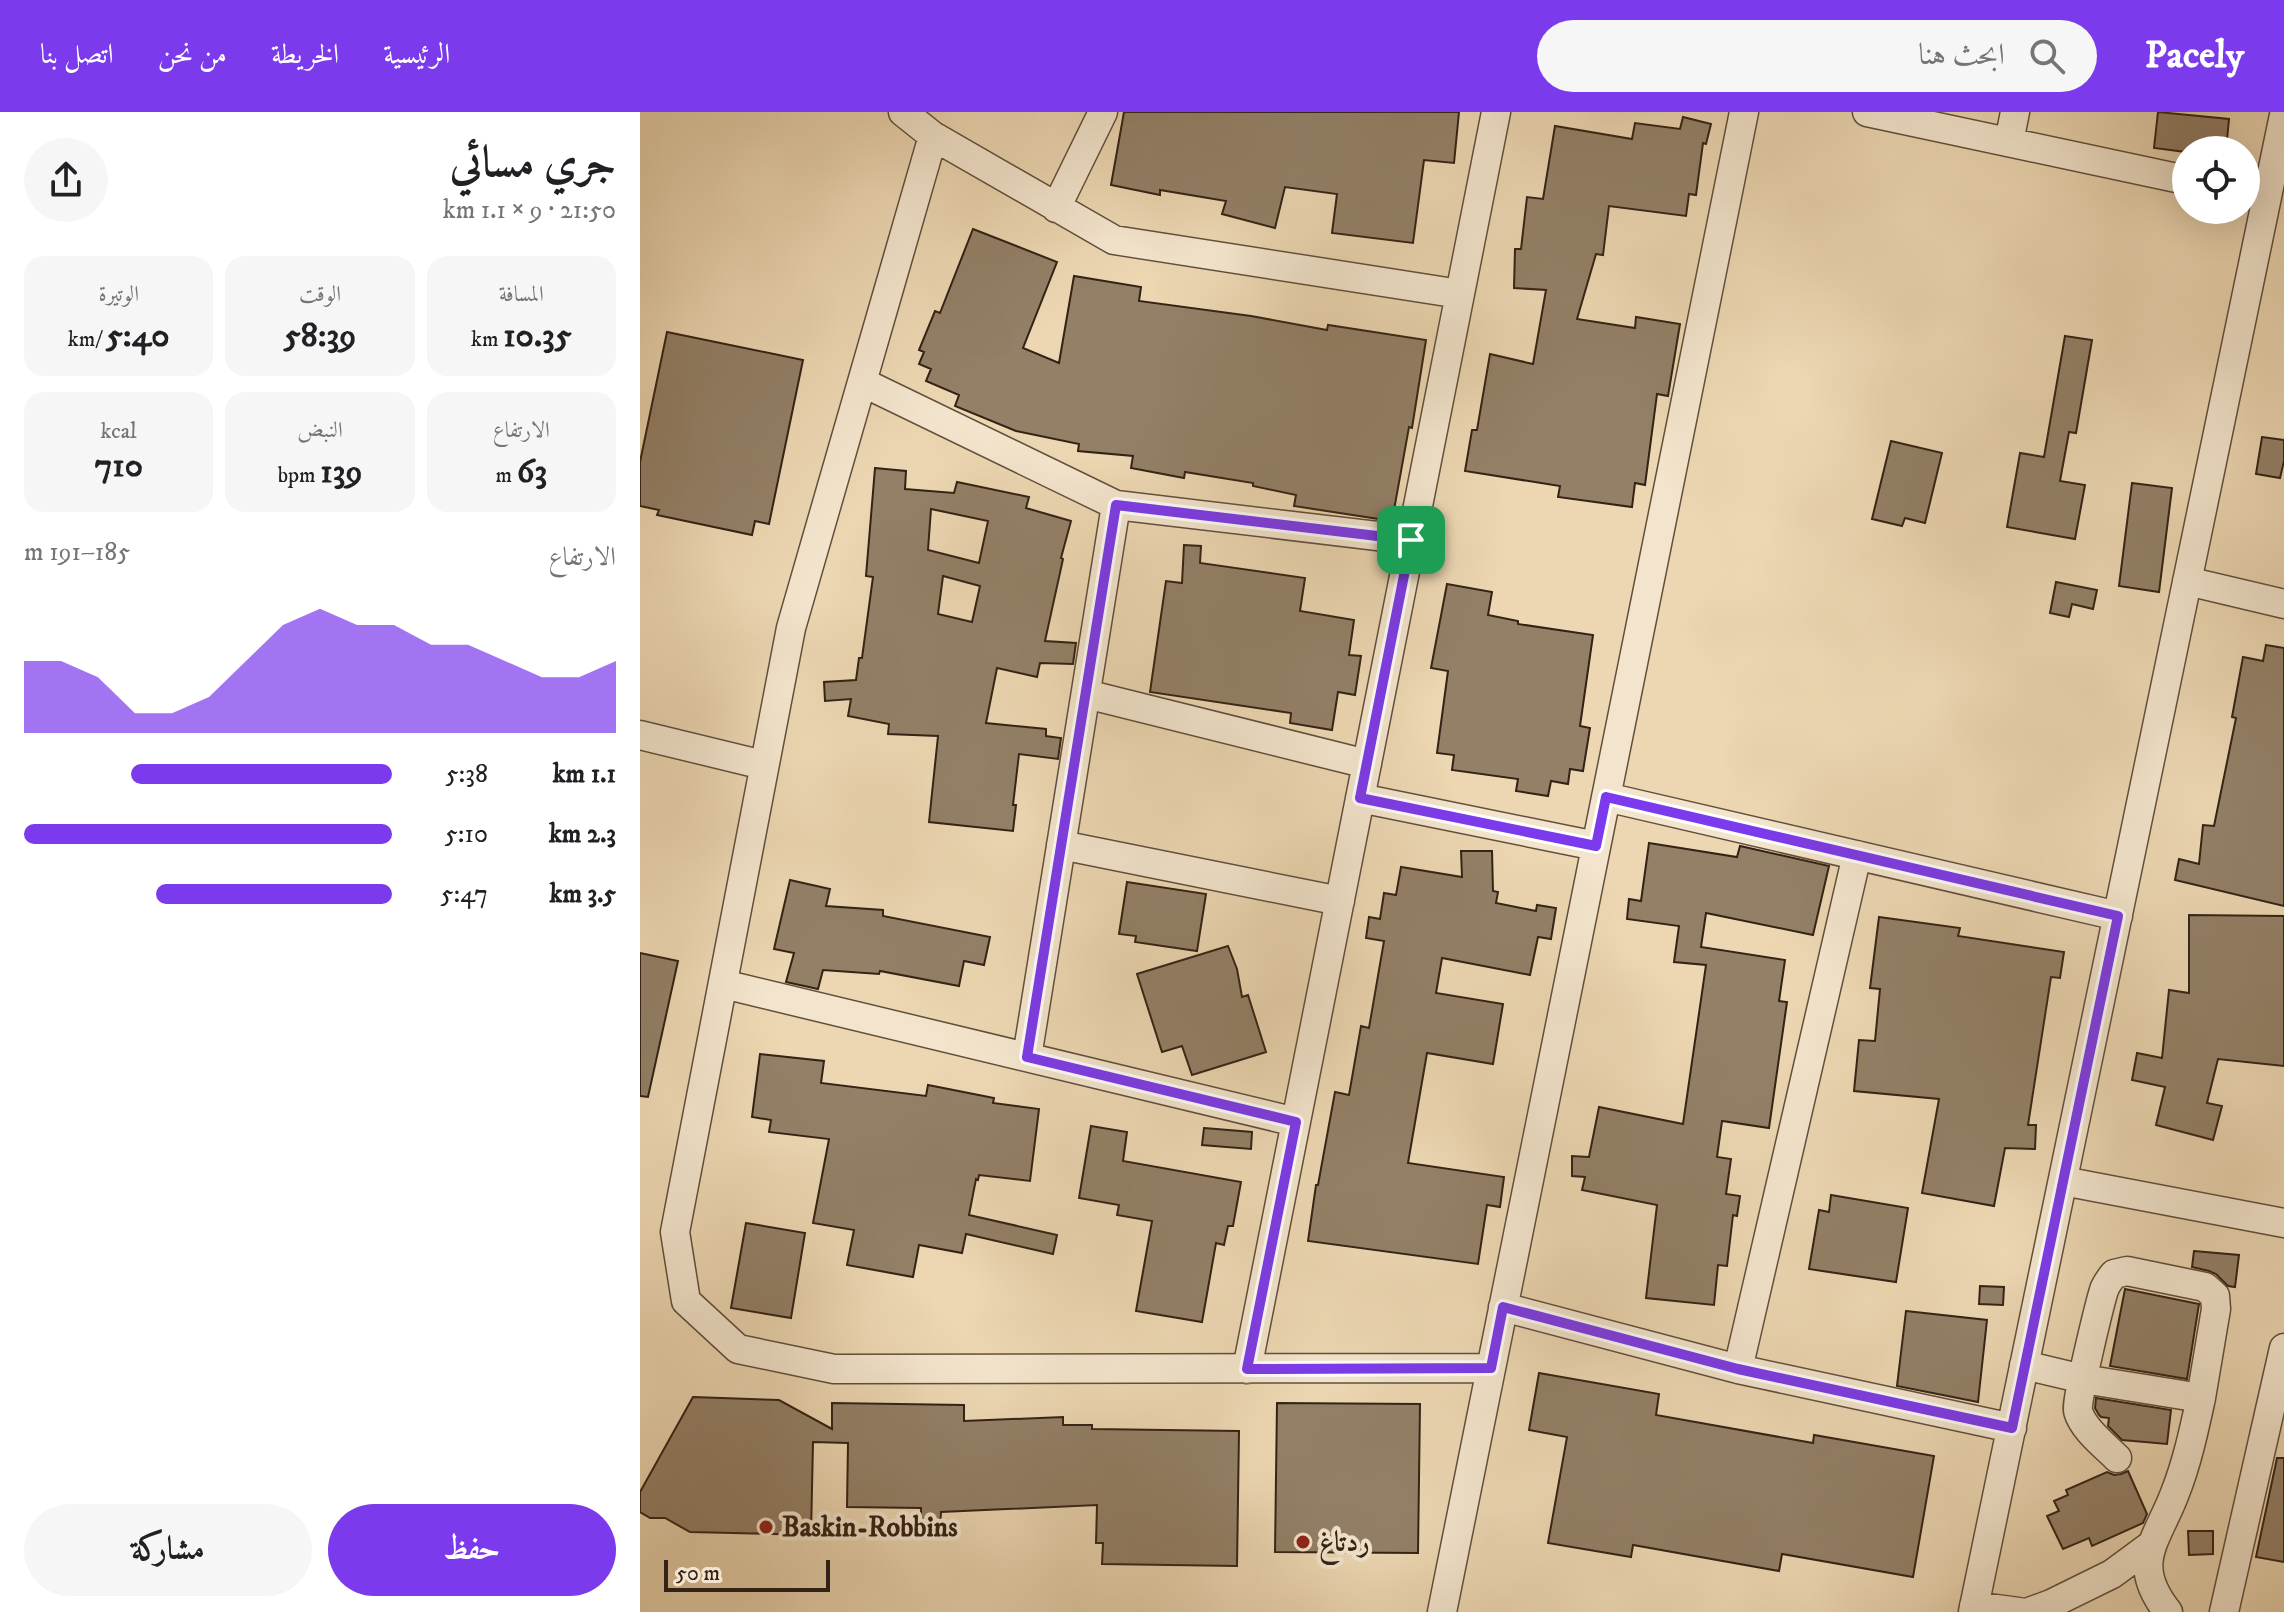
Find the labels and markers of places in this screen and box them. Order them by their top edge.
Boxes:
pin [1377,506,1445,574]
place label: Baskin-Robbins [782,1510,958,1545]
marker: Baskin-Robbins [757,1518,775,1536]
place label: ردتاغ [1319,1525,1370,1565]
marker: ردتاغ [1294,1533,1312,1551]

